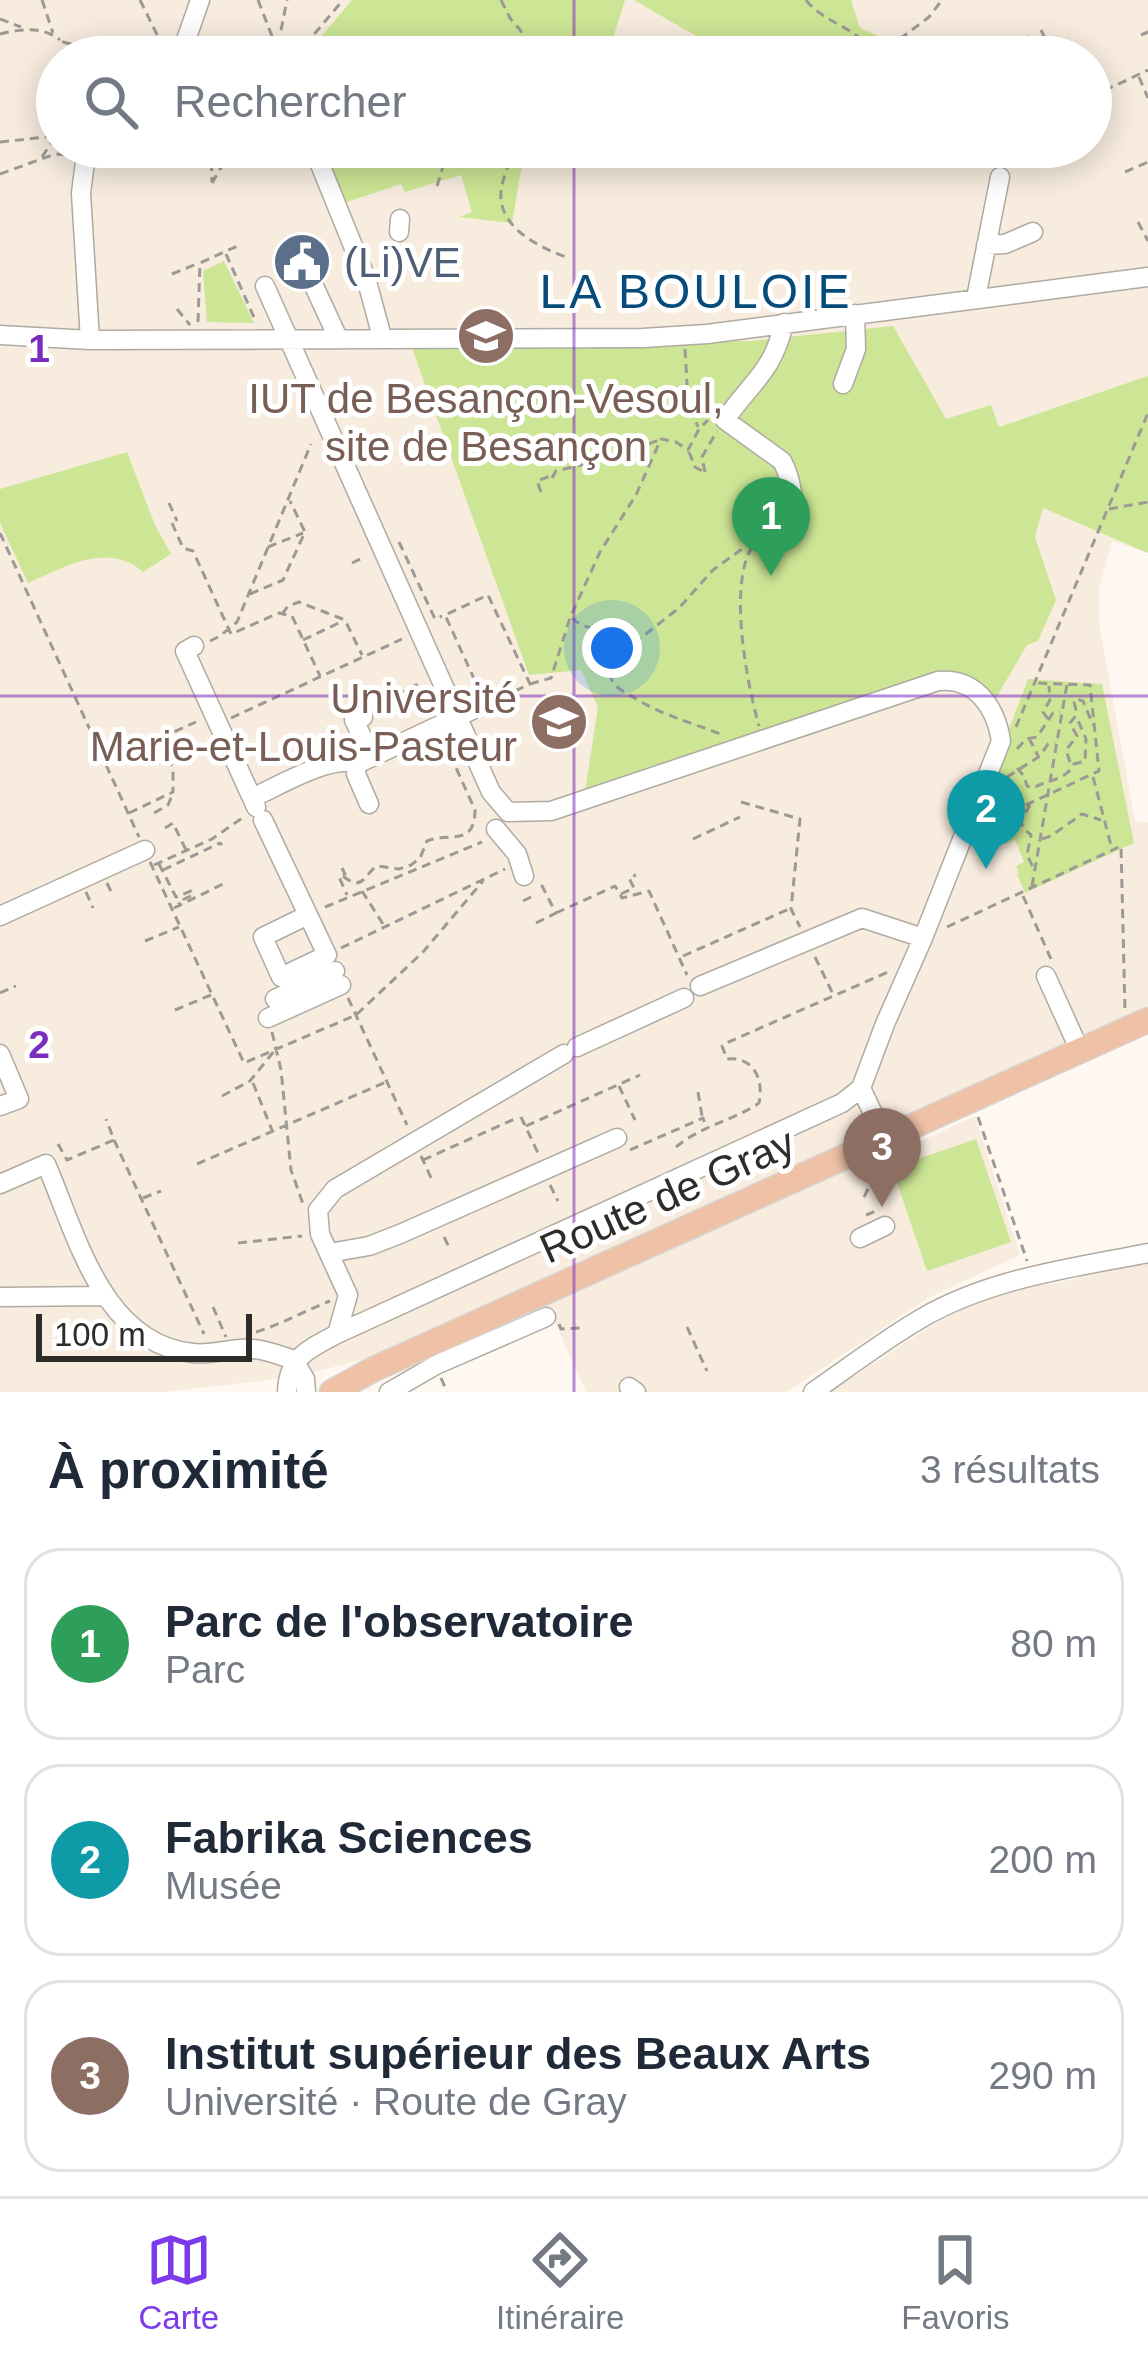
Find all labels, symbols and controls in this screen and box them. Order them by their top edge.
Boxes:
search box [36,36,1112,168]
icon: search [78,69,144,135]
text: Rechercher [174,76,407,127]
public building icon: (Li)VE [271,231,333,293]
place label: (Li)VE [344,239,461,286]
district label: LA BOULOIE [540,265,852,318]
school or university icon: IUT de Besançon-Vesoul, site de Besançon [455,305,517,367]
text: 1 [28,327,50,370]
place label: IUT de Besançon-Vesoul, site de Besançon [248,375,724,470]
pin: 1 [732,477,810,576]
your location [582,618,642,678]
place label: Université Marie-et-Louis-Pasteur [90,675,517,770]
school or university icon: Université Marie-et-Louis-Pasteur [528,691,590,753]
pin: 2 [947,770,1025,869]
text: 2 [28,1023,50,1066]
pin: 3 [843,1108,921,1207]
street label: Route de Gray [533,1118,802,1272]
scale bar [36,1308,252,1361]
text: 100 m [54,1316,146,1353]
text: À proximité [48,1442,329,1499]
text: 3 résultats [920,1448,1100,1491]
text: Parc de l'observatoire [165,1596,633,1647]
text: 1 [79,1622,101,1665]
text: 80 m [1010,1622,1097,1665]
text: Parc [165,1648,245,1691]
text: Fabrika Sciences [165,1812,533,1863]
text: 2 [79,1838,101,1881]
text: 200 m [989,1838,1097,1881]
text: Musée [165,1864,282,1907]
text: Institut supérieur des Beaux Arts [165,2028,871,2079]
text: 3 [79,2054,101,2097]
text: 290 m [989,2054,1097,2097]
text: Université · Route de Gray [165,2080,627,2123]
tab: Carte [138,2227,219,2337]
tab: Itinéraire [496,2227,624,2337]
tab: Favoris [901,2227,1010,2337]

